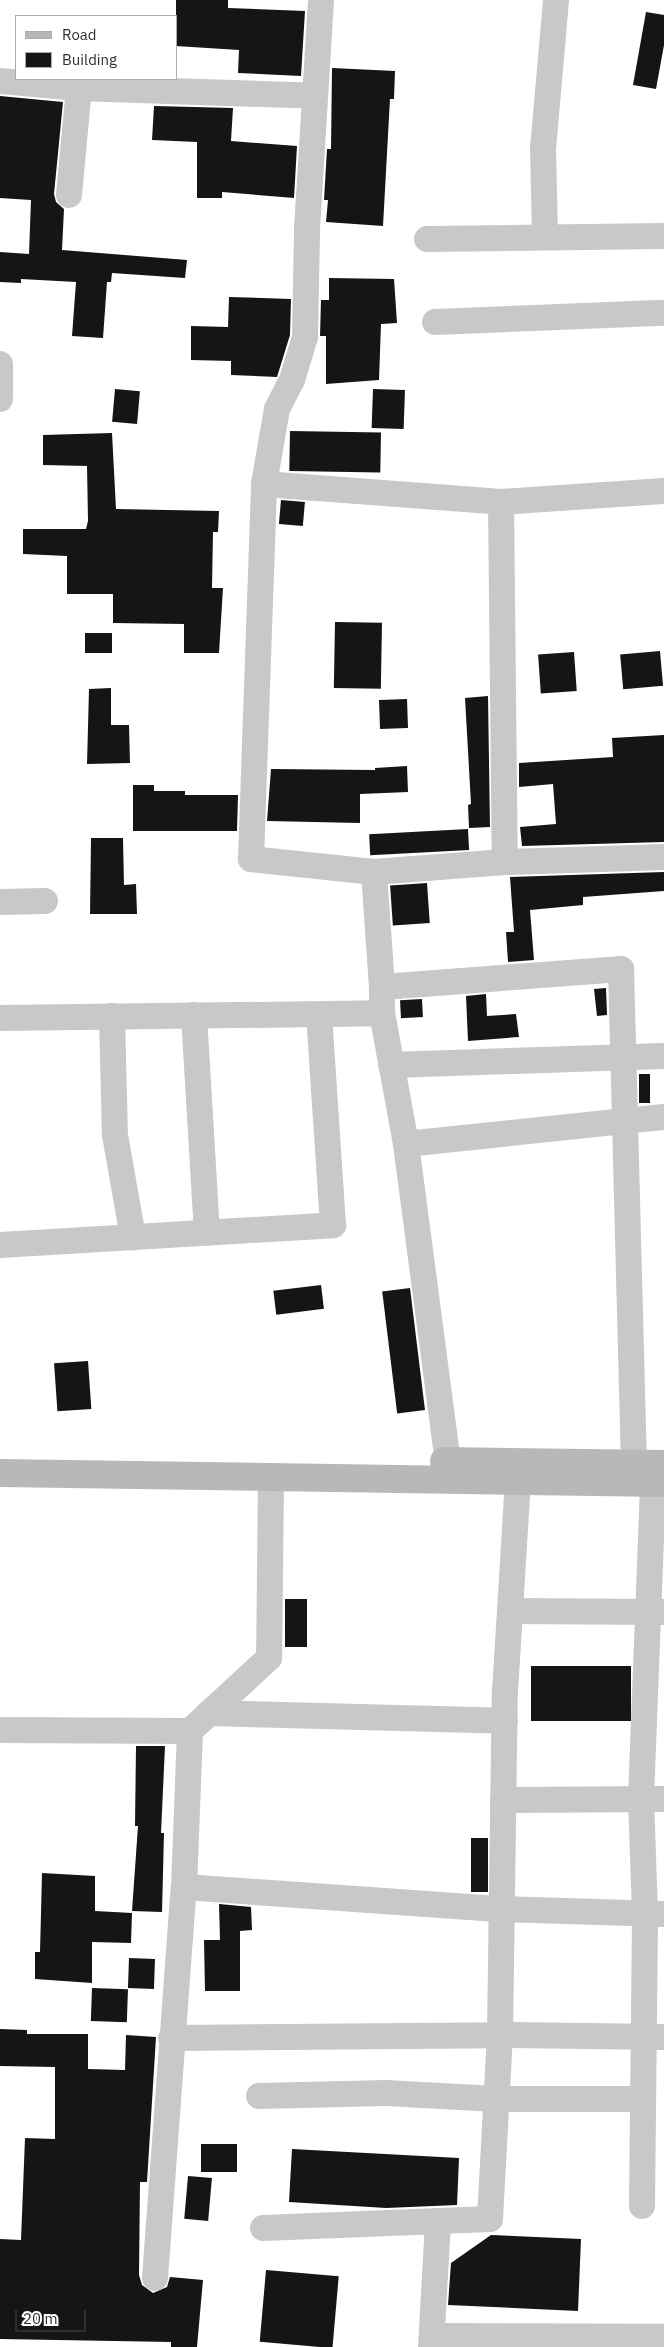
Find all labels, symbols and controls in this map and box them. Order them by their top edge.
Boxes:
legend [15,15,178,80]
text: Road [62,25,97,44]
text: Building [62,50,117,69]
scale bar [18,2300,89,2332]
text: 20 m [23,2309,58,2328]

